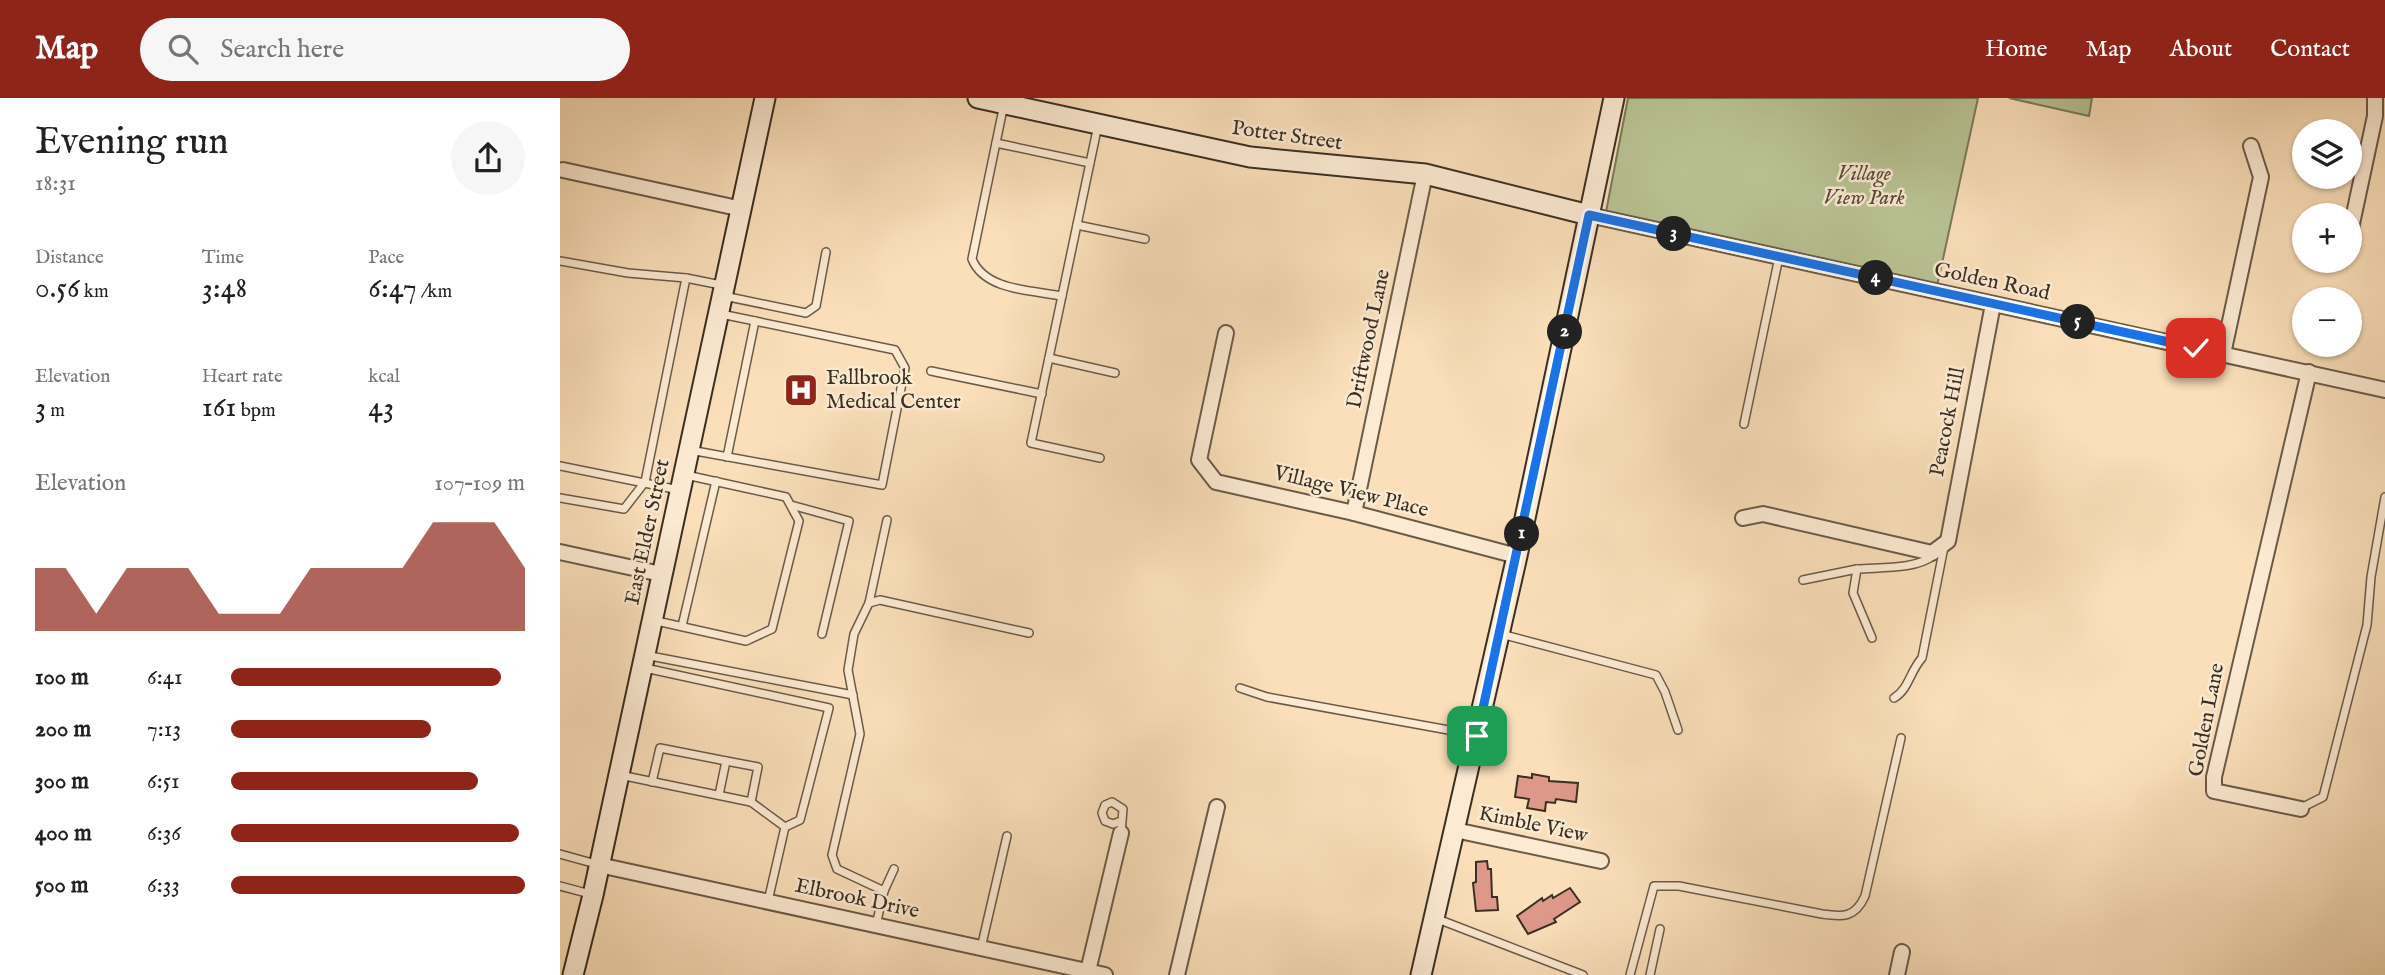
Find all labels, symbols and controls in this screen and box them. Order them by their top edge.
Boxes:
search box [140,18,630,81]
text: Map [35,28,98,70]
icon: search [164,30,202,68]
text: Search here [220,33,344,66]
text: Home [1985,34,2048,65]
text: Map [2086,34,2132,65]
text: About [2170,34,2232,65]
text: Contact [2270,34,2350,65]
street label: Potter Street [1230,115,1344,157]
text: Evening run [35,119,229,167]
map controls [2292,119,2362,357]
button: layers [2292,119,2362,189]
button: share [451,121,525,195]
park label: Village View Park [1823,161,1905,212]
text: 18:31 [35,169,76,198]
button: + [2292,203,2362,273]
pin: 3 [1656,216,1692,252]
text: 3 [1670,221,1677,245]
text: Distance [35,246,104,270]
text: Time [202,246,244,270]
text: Pace [368,246,404,270]
street label: Golden Road [1932,257,2053,308]
pin: 4 [1858,260,1894,296]
text: 4 [1871,265,1880,289]
street label: Driftwood Lane [1341,266,1397,411]
text: 0.56 [35,270,80,308]
text: 3:48 [202,270,247,308]
text: 6:47 [368,270,417,308]
text: km [80,280,109,304]
text: /km [417,280,452,304]
button: − [2292,287,2362,357]
pin: 5 [2060,304,2096,340]
text: 5 [2074,309,2081,333]
pin: 2 [1548,314,1583,350]
pin [2166,318,2226,378]
text: 2 [1560,319,1569,343]
icon: check [2177,329,2215,367]
text: Elevation [35,365,110,389]
text: Heart rate [202,365,283,389]
text: kcal [368,365,400,389]
place label: Fallbrook Medical Center [826,365,961,416]
street label: Peacock Hill [1924,365,1972,479]
hospital icon: Fallbrook Medical Center [782,371,820,409]
text: 3 [35,389,46,427]
text: 161 [202,389,237,427]
text: 43 [368,389,394,427]
text: m [46,399,65,423]
text: bpm [237,399,276,423]
street label: East Elder Street [619,457,677,607]
street label: Village View Place [1270,459,1431,524]
text: Elevation [35,469,126,498]
text: 107–109 m [434,469,525,498]
pin: 1 [1504,516,1539,551]
text: 1 [1518,521,1525,545]
street label: Golden Lane [2183,661,2231,779]
text: 100 m [35,663,89,692]
text: 6:41 [147,663,183,692]
pin [1447,706,1507,766]
text: 200 m [35,715,91,744]
text: 7:13 [147,715,181,744]
icon: arrive [1458,717,1496,755]
text: 300 m [35,767,89,796]
text: 6:51 [147,767,180,796]
street label: Kimble View [1476,800,1591,850]
text: 400 m [35,819,92,848]
text: 6:36 [147,819,181,848]
text: 500 m [35,871,89,900]
text: 6:33 [147,871,180,900]
street label: Elbrook Drive [792,873,922,925]

